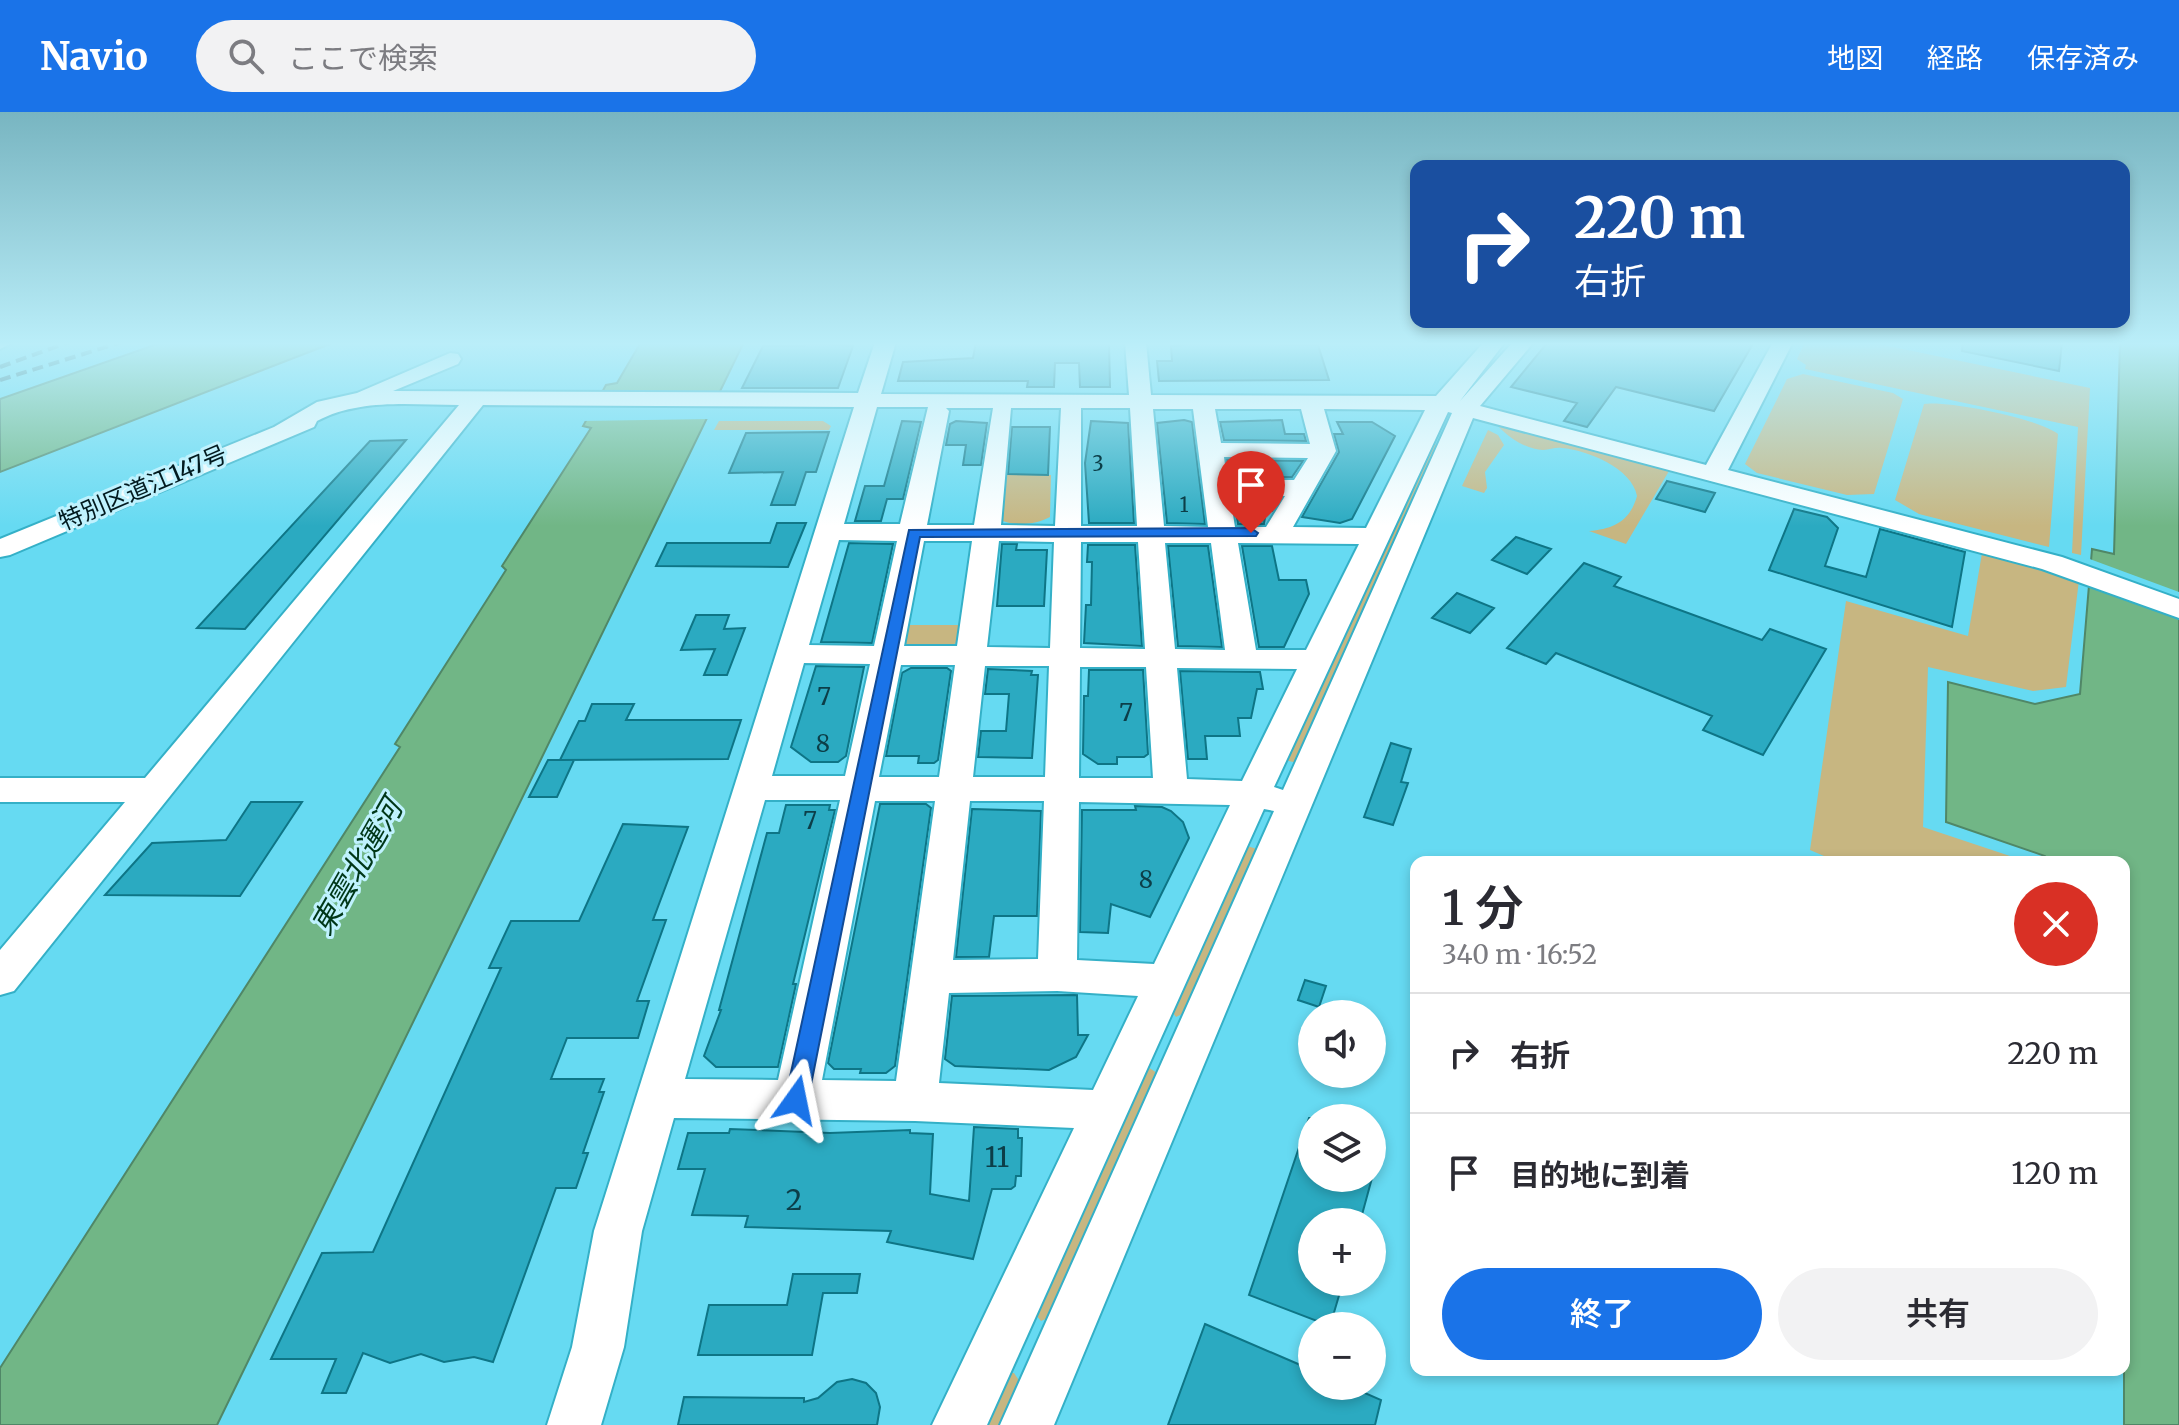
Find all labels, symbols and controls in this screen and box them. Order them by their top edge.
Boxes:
search box [196,20,756,92]
text: Navio [40,33,148,80]
icon: search [224,34,268,78]
text: ここで検索 [288,39,438,77]
text: 地図 [1827,40,1883,76]
text: 経路 [1927,40,1983,76]
text: 保存済み [2027,40,2139,76]
text: 220 m [1574,183,1745,253]
icon: right [1442,192,1546,296]
text: 右折 [1574,259,1646,304]
street label: 特別区道江147号 [54,438,232,537]
house number: 3 [1092,451,1104,476]
pin [1217,451,1285,533]
icon: arrive [1229,463,1273,507]
house number: 1 [1179,492,1189,517]
house number: 7 [817,681,831,712]
house number: 7 [1119,697,1133,728]
house number: 8 [816,728,830,759]
water label: 東雲北運河 [302,788,413,941]
house number: 7 [803,805,817,836]
house number: 8 [1139,864,1153,895]
text: 1 分 [1442,878,1523,938]
button: close [2014,882,2098,966]
text: 340 m · 16:52 [1442,938,1597,971]
map controls [1298,1000,1386,1400]
button: sound [1298,1000,1386,1088]
icon: right [1442,1031,1486,1075]
text: 220 m [2007,1034,2098,1072]
text: 右折 [1510,1036,1570,1074]
position arrow [754,1058,838,1142]
button: layers [1298,1104,1386,1192]
house number: 11 [985,1139,1009,1175]
icon: arrive [1442,1151,1486,1195]
text: 120 m [2011,1154,2098,1192]
text: 目的地に到着 [1510,1156,1690,1194]
house number: 2 [786,1182,802,1218]
button: + [1298,1208,1386,1296]
button: 終了 [1442,1268,1762,1360]
button: 共有 [1778,1268,2098,1360]
button: − [1298,1312,1386,1400]

